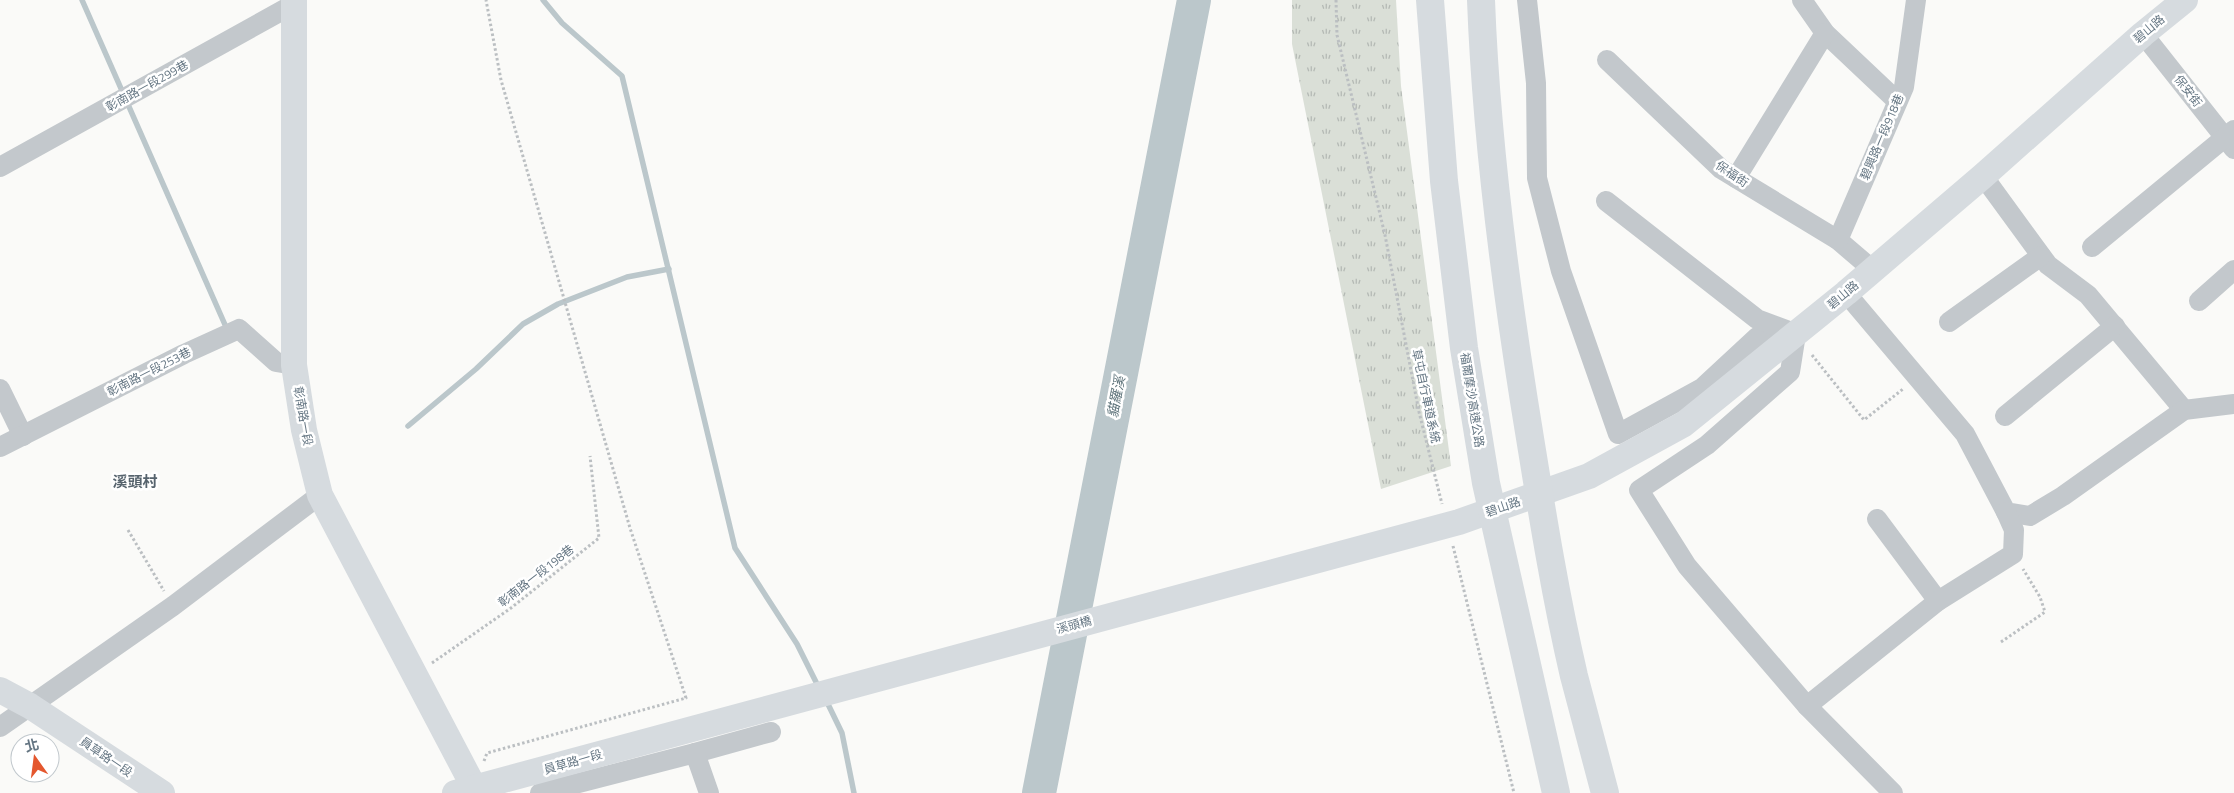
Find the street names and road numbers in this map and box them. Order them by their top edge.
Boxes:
street label: 碧山路 [2129,10,2169,47]
street label: 彰南路一段299巷 [102,55,192,116]
street label: 保安街 [2170,71,2207,111]
street label: 碧興路一段918巷 [1855,91,1908,183]
street label: 保福街 [1712,156,1753,192]
street label: 碧山路 [1823,276,1863,313]
street label: 彰南路一段253巷 [103,342,194,401]
street label: 草屯自行車道系統 [1407,347,1446,445]
street label: 福爾摩沙高速公路 [1456,351,1489,449]
street label: 彰南路一段 [289,385,318,447]
street label: 碧山路 [1483,492,1523,521]
street label: 彰南路一段198巷 [494,540,578,611]
street label: 溪頭橋 [1054,611,1094,638]
street label: 員草路一段 [76,732,136,781]
street label: 員草路一段 [541,744,604,779]

